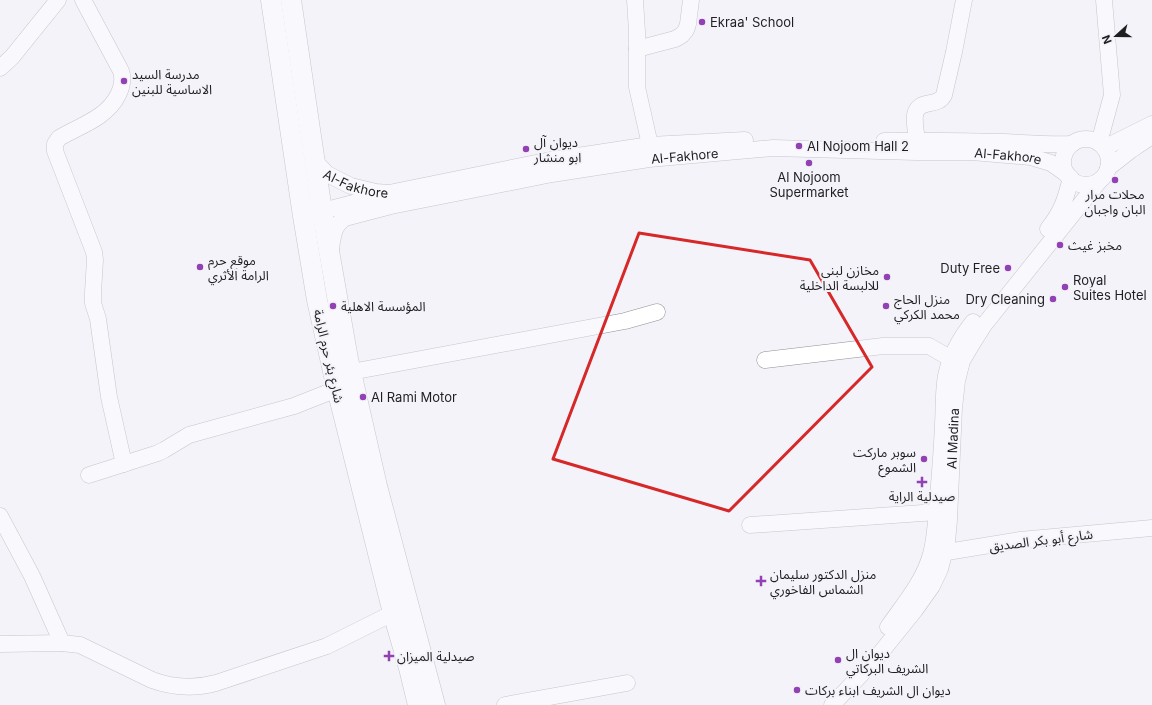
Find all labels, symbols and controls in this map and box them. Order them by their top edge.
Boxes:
place label: Ekraa' School [710,14,794,30]
north arrow [1096,16,1136,56]
marker: Ekraa' School [697,17,707,27]
text: N [1099,33,1115,46]
place label: مدرسة السيد الاساسية للبنين [132,66,212,98]
marker: مدرسة السيد الاساسية للبنين [119,76,129,86]
place label: ديوان آل ابو منشار [533,134,581,165]
place label: Al Nojoom Hall 2 [807,138,909,154]
marker: Al Nojoom Hall 2 [794,141,804,151]
marker: ديوان آل ابو منشار [521,144,531,154]
street label: Al-Fakhore [974,144,1044,168]
street label: Al-Fakhore [650,145,719,167]
marker: Al Nojoom Supermarket [804,158,814,168]
street label: Al-Fakhore [321,166,389,201]
place label: Al Nojoom Supermarket [769,169,849,200]
marker: محلات مرار البان واجبان [1110,175,1120,185]
place label: محلات مرار البان واجبان [1085,186,1146,218]
place label: مخبز غيث [1068,237,1122,253]
marker: مخبز غيث [1055,240,1065,250]
place label: موقع حرم الرامة الأثري [208,252,269,286]
place label: Duty Free [940,260,1000,276]
marker: موقع حرم الرامة الأثري [195,262,205,272]
place label: مخازن لبنى للالبسة الداخلية [800,262,879,293]
marker: Duty Free [1003,263,1013,273]
marker: مخازن لبنى للالبسة الداخلية [882,272,892,282]
place label: Royal Suites Hotel [1073,272,1147,303]
marker: Royal Suites Hotel [1060,282,1070,292]
place label: منزل الحاج محمد الكركي [894,291,960,325]
place label: Dry Cleaning [965,291,1045,307]
marker: Dry Cleaning [1048,294,1058,304]
place label: المؤسسة الاهلية [341,298,426,314]
marker: المؤسسة الاهلية [328,301,338,311]
marker: منزل الحاج محمد الكركي [881,301,891,311]
street label: شارع بئر حرم الرامة [308,308,348,405]
place label: Al Rami Motor [371,389,457,405]
marker: Al Rami Motor [358,392,368,402]
street label: Al Madina [943,408,962,469]
place label: سوبر ماركت الشموع [853,444,916,478]
marker: سوبر ماركت الشموع [919,454,929,464]
marker: صيدلية الراية [917,477,927,487]
place label: صيدلية الراية [889,488,955,504]
street label: شارع أبو بكر الصديق [988,526,1094,557]
place label: منزل الدكتور سليمان الشماس الفاخوري [770,566,877,600]
marker: منزل الدكتور سليمان الشماس الفاخوري [755,575,767,587]
place label: ديوان ال الشريف البركاتي [846,645,928,679]
place label: صيدلية الميزان [397,648,475,665]
marker: صيدلية الميزان [384,651,394,661]
marker: ديوان ال الشريف البركاتي [833,655,843,665]
place label: ديوان ال الشريف ابناء بركات [805,682,951,699]
marker: ديوان ال الشريف ابناء بركات [792,685,802,695]

